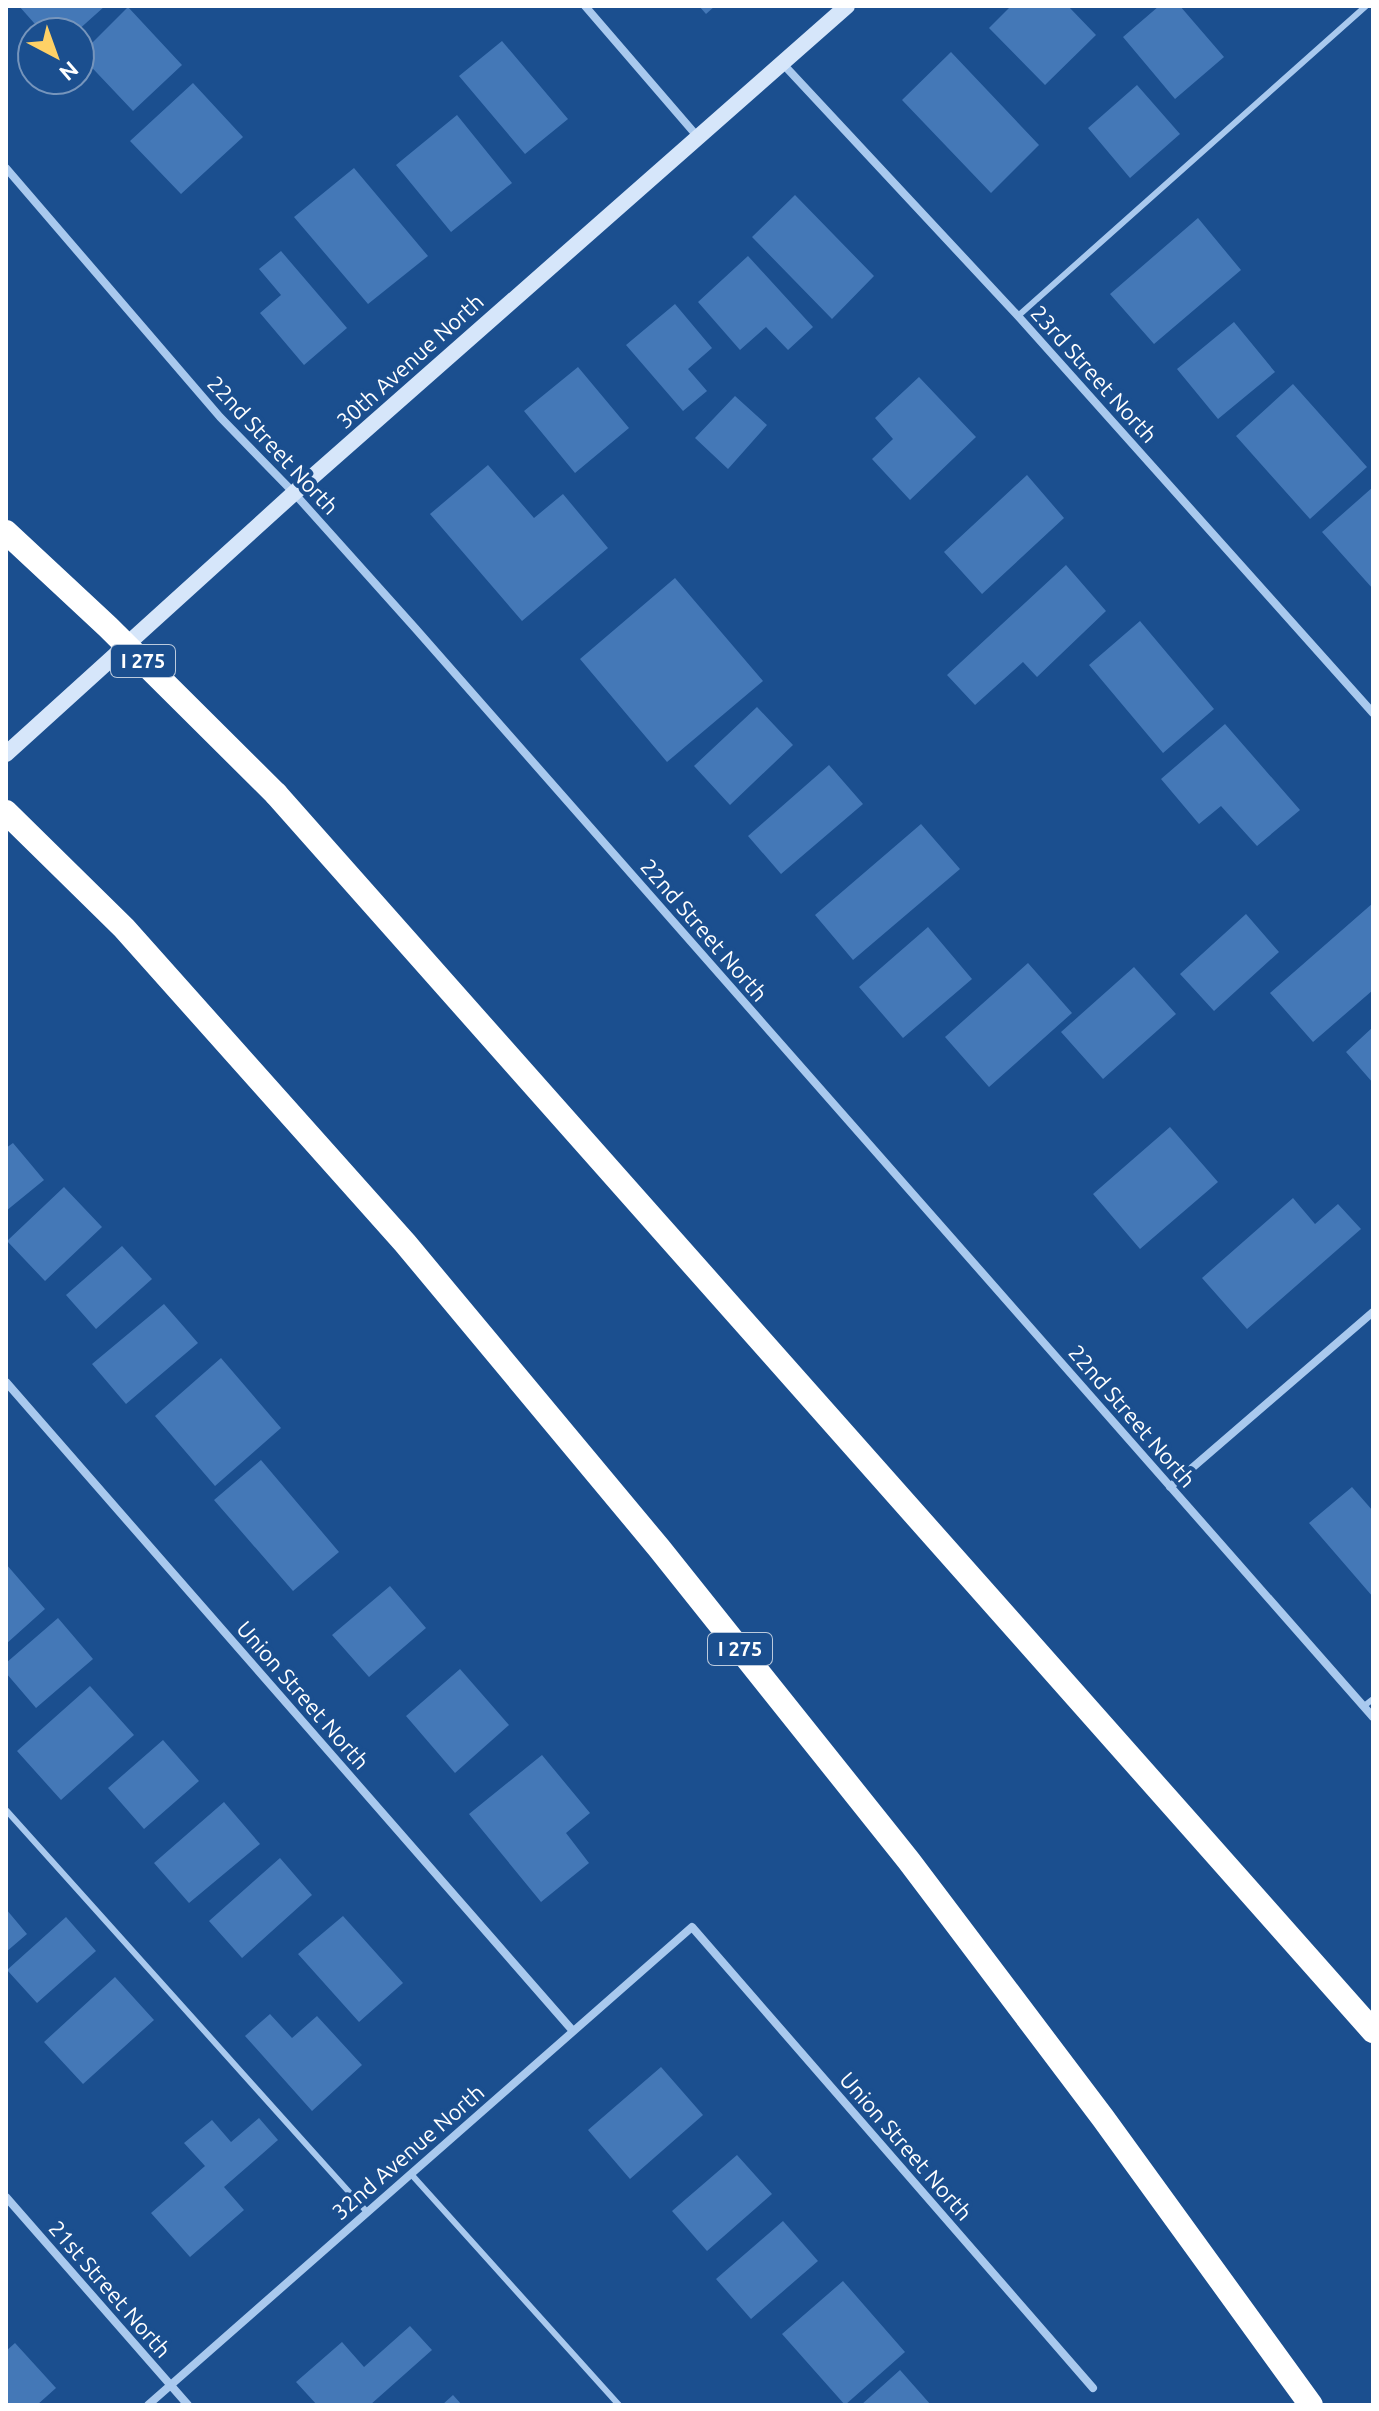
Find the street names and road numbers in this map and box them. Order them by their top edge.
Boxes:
street label: 30th Avenue North [331,288,488,433]
street label: 23rd Street North [1026,300,1162,447]
street label: 22nd Street North [203,370,344,519]
road number: I 275 [111,645,175,677]
street label: 22nd Street North [636,854,773,1006]
street label: 22nd Street North [1064,1340,1201,1492]
street label: Union Street North [232,1616,374,1774]
road number: I 275 [708,1633,772,1665]
street label: Union Street North [835,2067,977,2225]
street label: 32nd Avenue North [327,2079,489,2224]
street label: 21st Street North [44,2215,176,2362]

